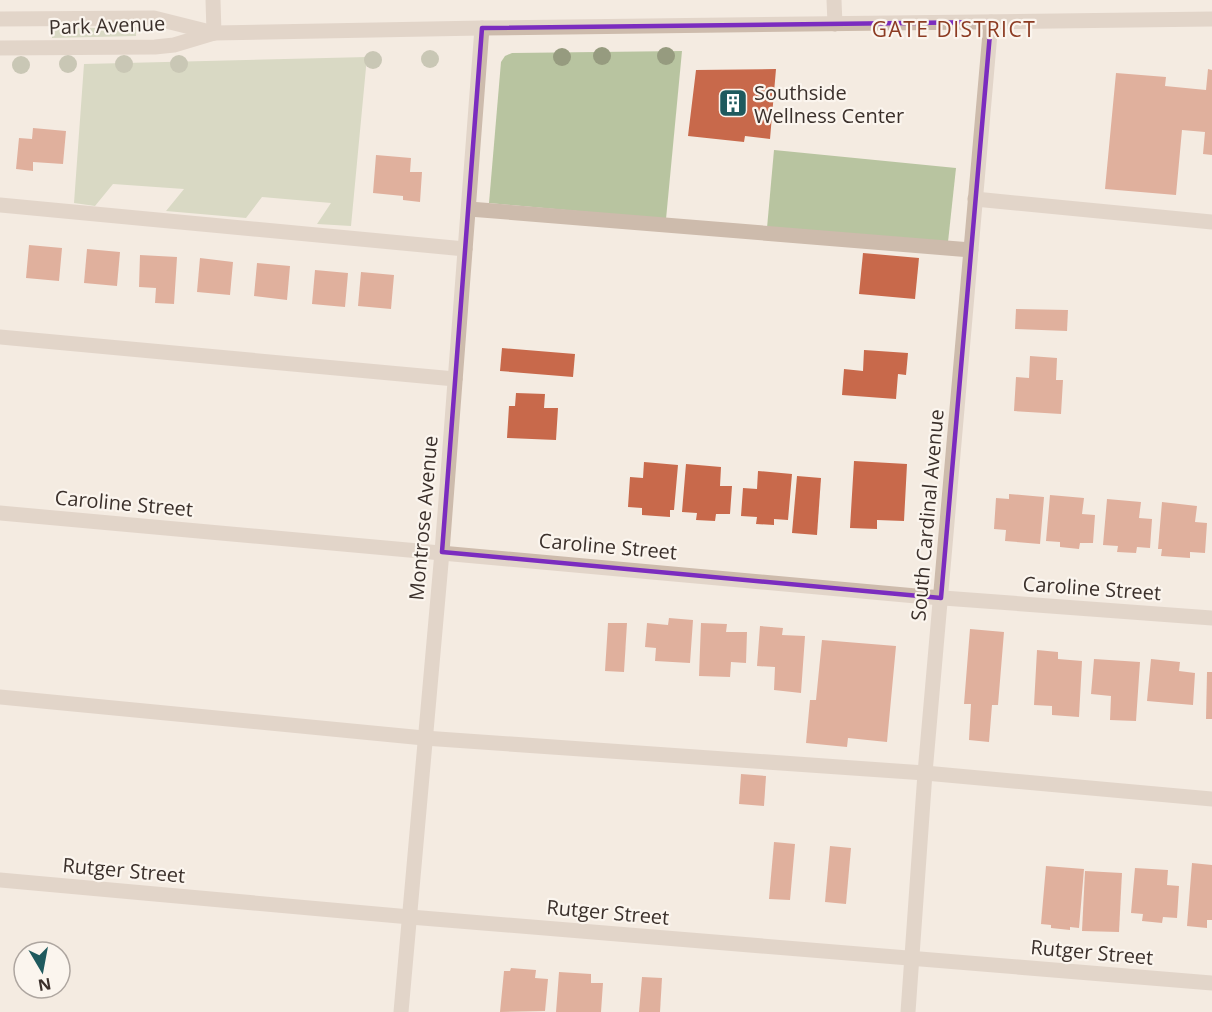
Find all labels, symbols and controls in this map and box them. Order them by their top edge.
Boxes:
street label: Park Avenue [48,9,166,41]
district label: GATE DISTRICT [872,15,1036,43]
place label: Southside Wellness Center [754,79,904,129]
building icon: Southside Wellness Center [717,87,749,119]
street label: South Cardinal Avenue [904,408,950,622]
street label: Montrose Avenue [402,435,444,601]
street label: Caroline Street [54,484,194,522]
street label: Caroline Street [538,527,678,565]
street label: Caroline Street [1022,570,1162,606]
street label: Rutger Street [62,851,186,889]
street label: Rutger Street [546,893,670,931]
street label: Rutger Street [1030,933,1154,971]
north arrow [12,940,72,1000]
text: N [36,973,53,997]

